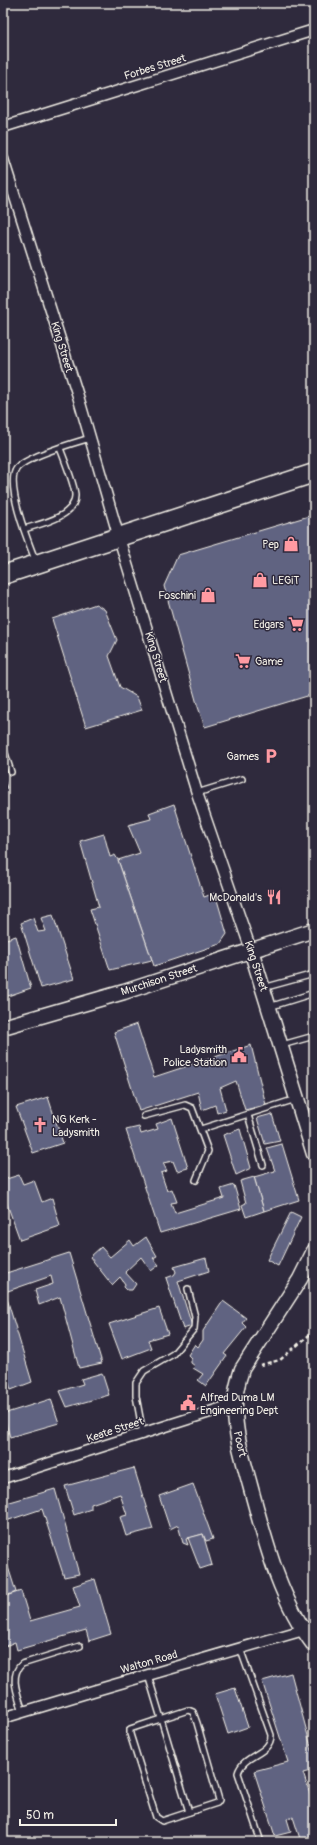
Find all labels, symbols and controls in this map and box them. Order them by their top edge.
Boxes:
street label: Forbes Street [123,51,188,83]
street label: King Street [48,320,76,375]
shop icon: Pep [282,535,300,553]
place label: Pep [262,538,279,551]
shop icon: LEGiT [251,571,269,589]
place label: LEGiT [272,574,299,587]
shop icon: Foschini [199,586,217,604]
place label: Foschini [158,589,196,602]
supermarket icon: Edgars [287,615,305,633]
place label: Edgars [253,618,284,631]
street label: King Street [142,630,170,685]
supermarket icon: Game [234,652,252,670]
place label: Game [255,655,283,668]
parking icon: Games [262,747,280,765]
place label: Games [226,750,259,763]
restaurant icon: McDonald's [265,888,283,906]
place label: McDonald's [209,891,262,904]
street label: King Street [242,939,270,993]
street label: Murchison Street [119,961,199,998]
place label: Ladysmith Police Station [163,1043,227,1069]
public building icon: Ladysmith Police Station [230,1046,248,1064]
place label: NG Kerk - Ladysmith [52,1113,100,1139]
church icon: NG Kerk - Ladysmith [31,1116,49,1134]
place label: Alfred Duma LM Engineering Dept [200,1391,279,1417]
public building icon: Alfred Duma LM Engineering Dept [179,1394,197,1412]
street label: Keate Street [85,1415,146,1445]
street label: Poort [231,1430,249,1459]
street label: Walton Road [119,1648,179,1676]
scale bar [20,1801,116,1827]
text: 50 m [26,1808,54,1823]

